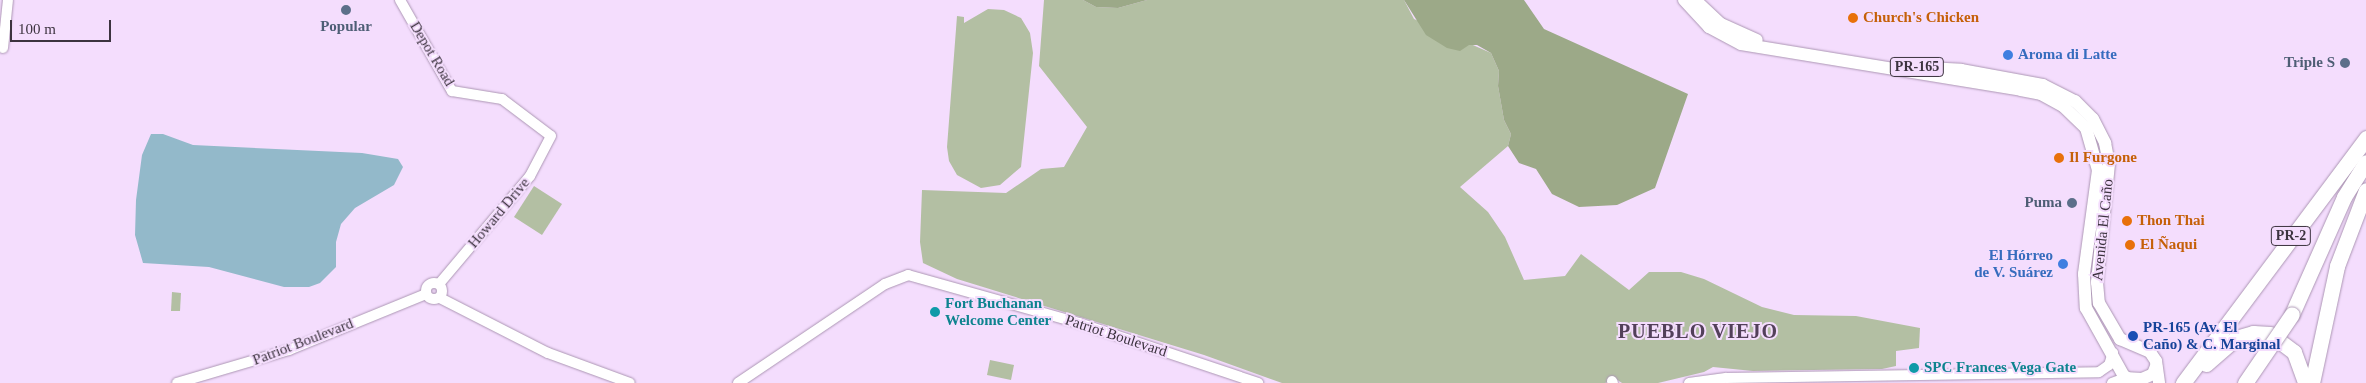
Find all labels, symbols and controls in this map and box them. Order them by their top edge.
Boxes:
marker: Popular [340,4,352,16]
place label: Church's Chicken [1863,9,1979,27]
scale bar [12,10,114,42]
marker: Church's Chicken [1847,12,1859,24]
place label: Popular [320,18,372,36]
street label: Depot Road [406,18,458,90]
text: 100 m [18,21,56,37]
place label: Aroma di Latte [2018,46,2117,64]
marker: Aroma di Latte [2002,49,2014,61]
place label: Triple S [2284,54,2335,72]
road number: PR-165 [1890,56,1944,78]
marker: Triple S [2339,57,2351,69]
place label: Il Furgone [2069,149,2137,167]
marker: Il Furgone [2053,152,2065,164]
street label: Howard Drive [464,174,534,252]
street label: Avenida El Caño [2089,178,2117,282]
place label: Puma [2024,194,2062,212]
marker: Puma [2066,197,2078,209]
place label: Thon Thai [2137,212,2205,230]
marker: Thon Thai [2121,215,2133,227]
road number: PR-2 [2270,225,2312,248]
place label: El Ñaqui [2140,236,2197,254]
marker: El Ñaqui [2124,239,2136,251]
place label: El Hórreo de V. Suárez [1974,246,2053,281]
marker: El Hórreo de V. Suárez [2057,258,2069,270]
place label: Fort Buchanan Welcome Center [945,294,1051,329]
marker: Fort Buchanan Welcome Center [929,306,941,318]
street label: Patriot Boulevard [1063,311,1169,361]
street label: Patriot Boulevard [250,315,356,369]
place label: PR-165 (Av. El Caño) & C. Marginal [2143,318,2280,353]
district label: PUEBLO VIEJO [1616,319,1780,343]
marker: PR-165 (Av. El Caño) & C. Marginal [2127,330,2139,342]
place label: SPC Frances Vega Gate [1924,359,2076,377]
marker: SPC Frances Vega Gate [1908,362,1920,374]

